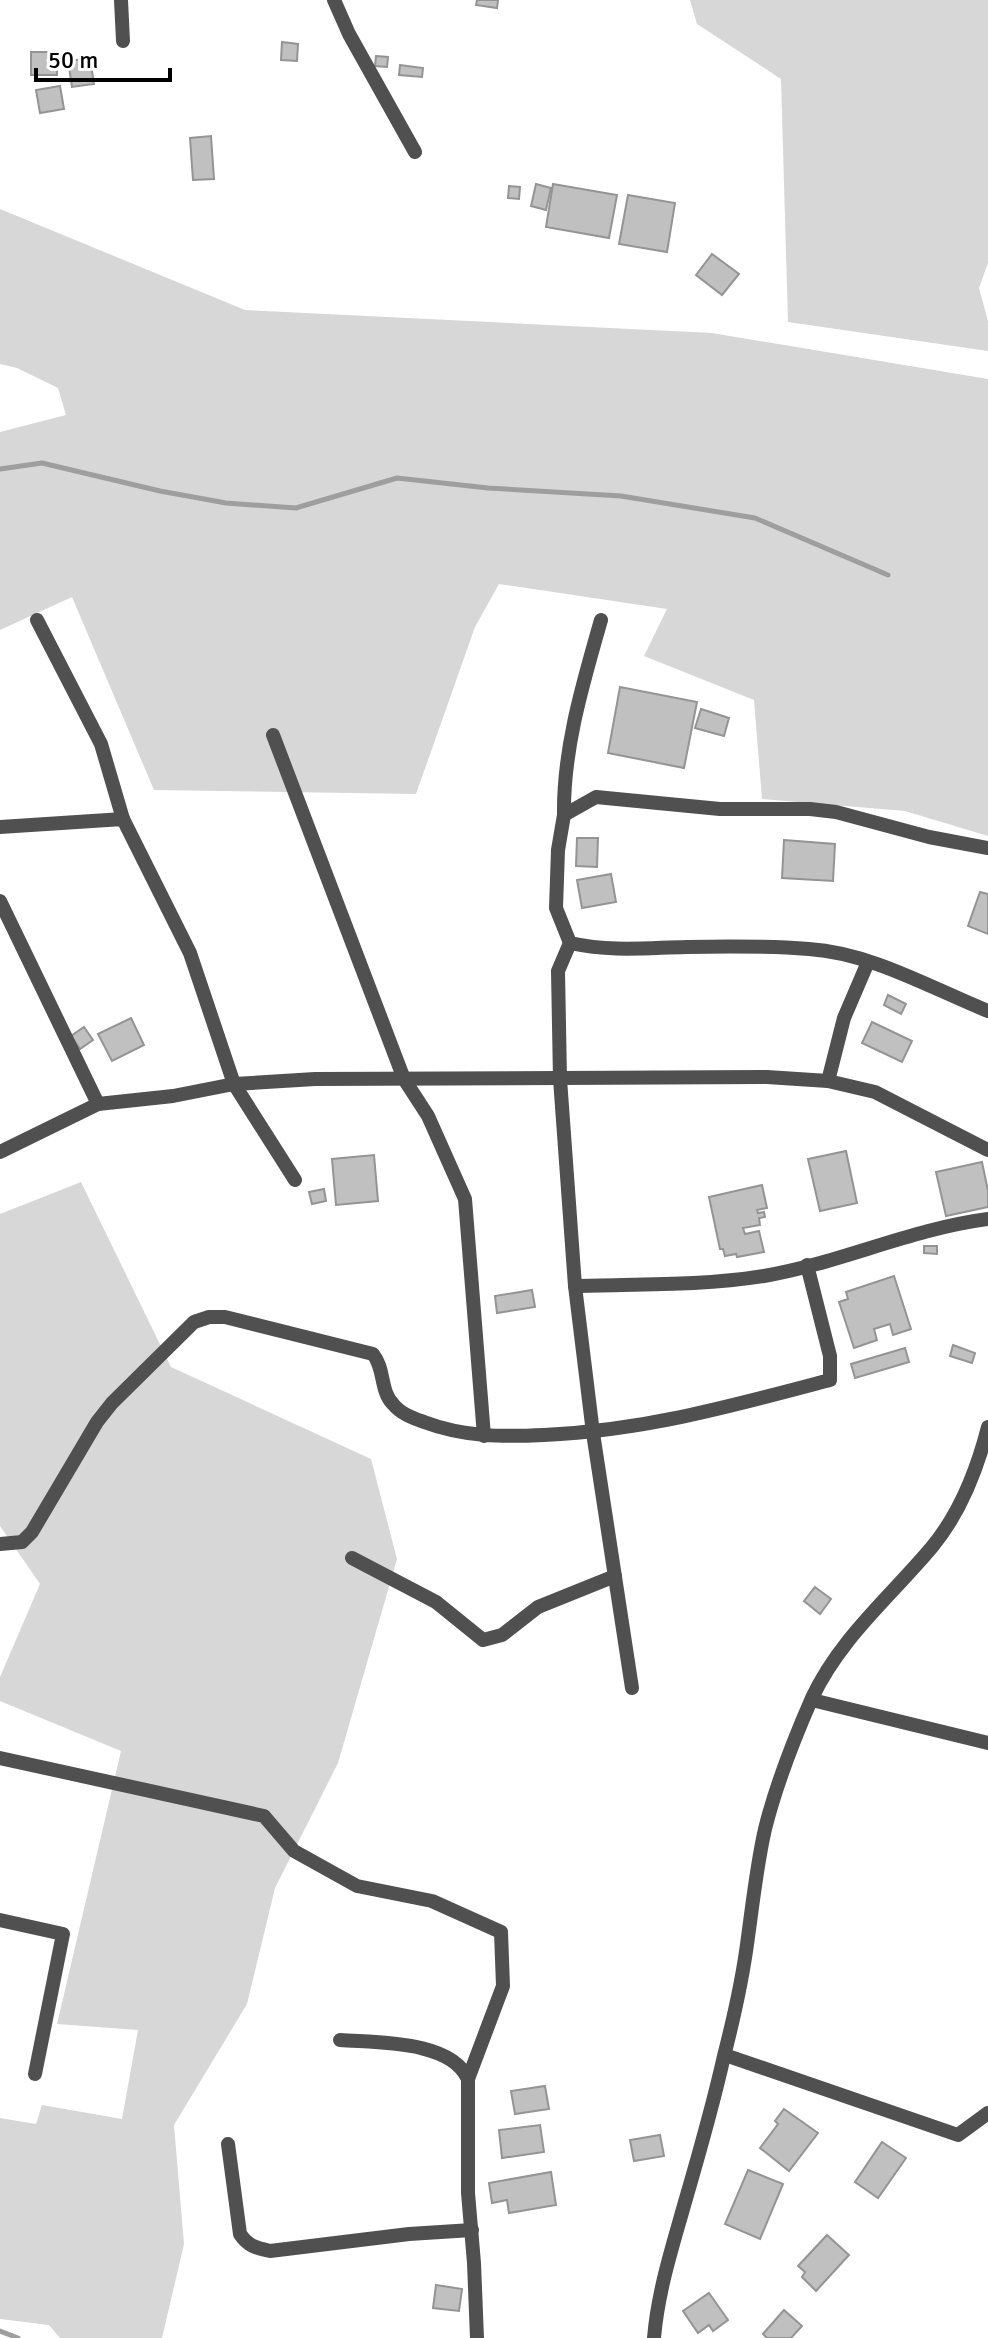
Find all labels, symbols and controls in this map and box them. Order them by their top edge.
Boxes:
scale bar [36,32,170,82]
text: 50 m [48,45,98,75]

